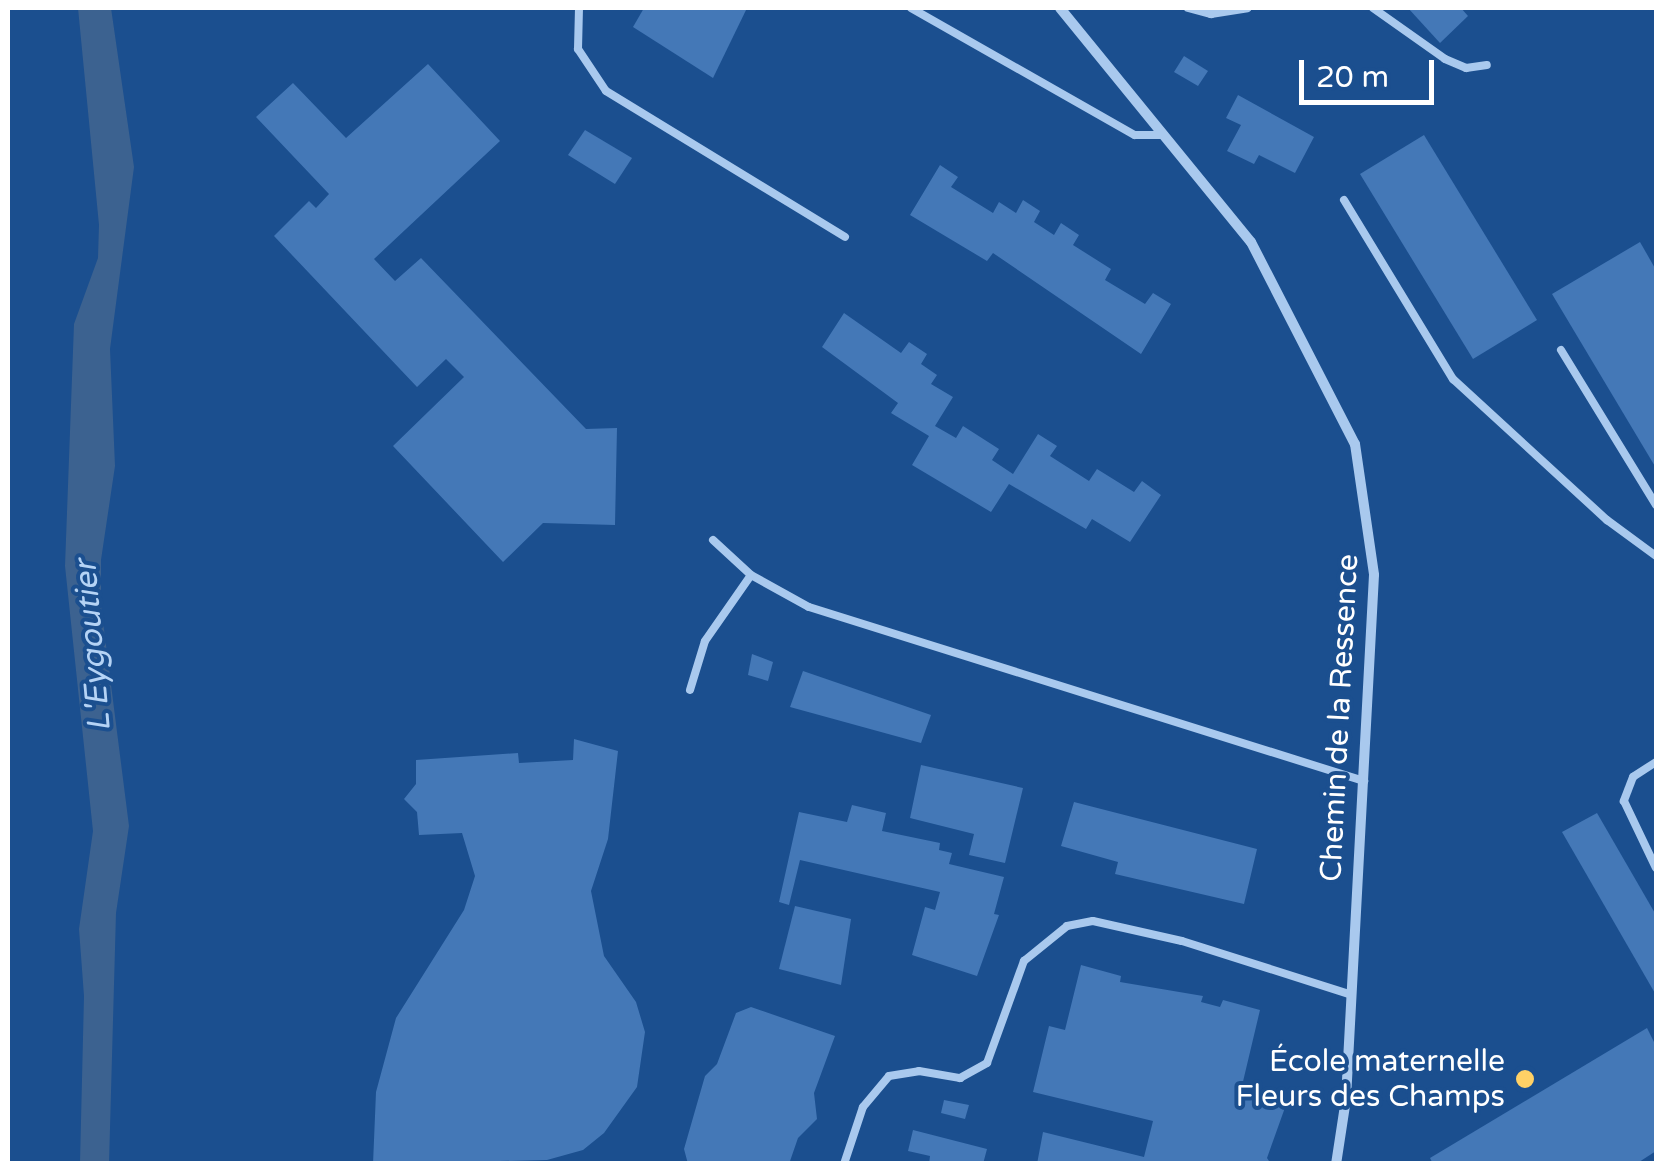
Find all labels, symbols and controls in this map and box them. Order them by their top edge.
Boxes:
scale bar [1304,40,1439,102]
text: 20 m [1316,59,1389,96]
street label: Chemin de la Ressence [1313,553,1367,883]
water label: L'Eygoutier [66,559,120,733]
place label: École maternelle Fleurs des Champs [1236,1044,1505,1114]
marker: École maternelle Fleurs des Champs [1514,1068,1536,1090]

